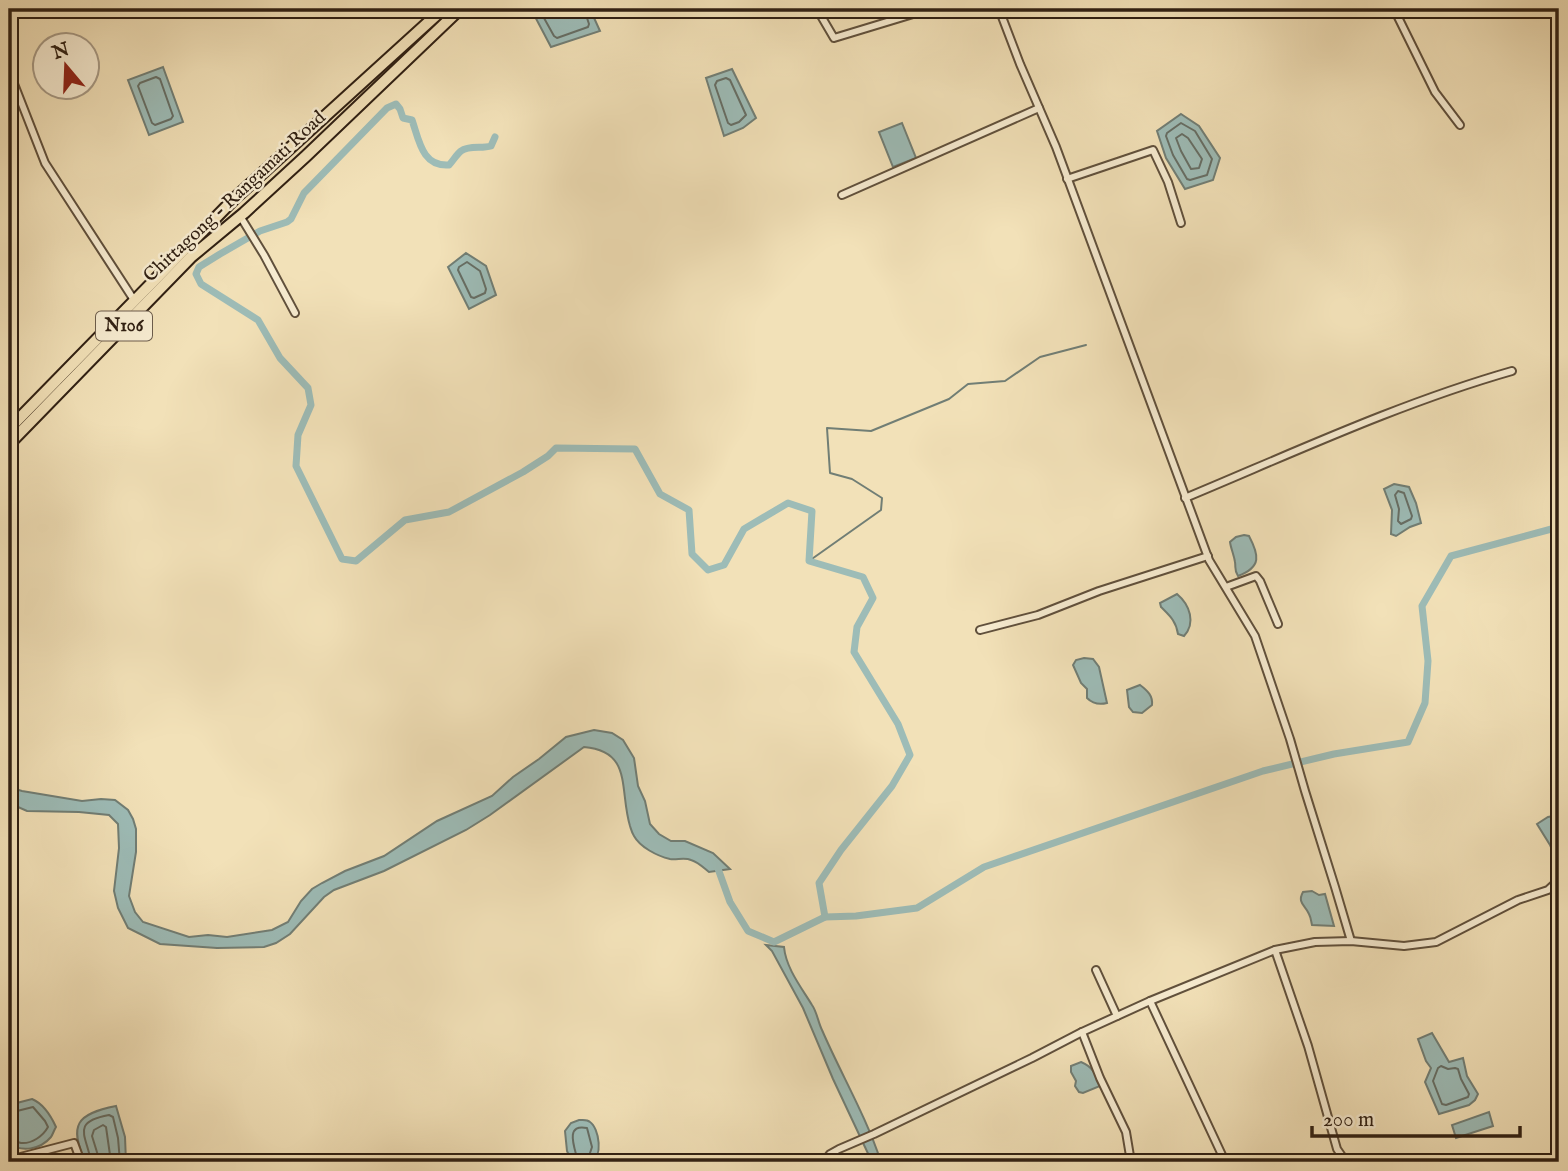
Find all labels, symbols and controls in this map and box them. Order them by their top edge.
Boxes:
north arrow [32,32,102,102]
text: N [48,38,73,66]
street label: Chittagong - Rangamati Road [139,106,332,288]
road number: N106 [96,312,152,340]
scale bar [1312,1094,1521,1138]
text: 200 m [1323,1107,1374,1134]

